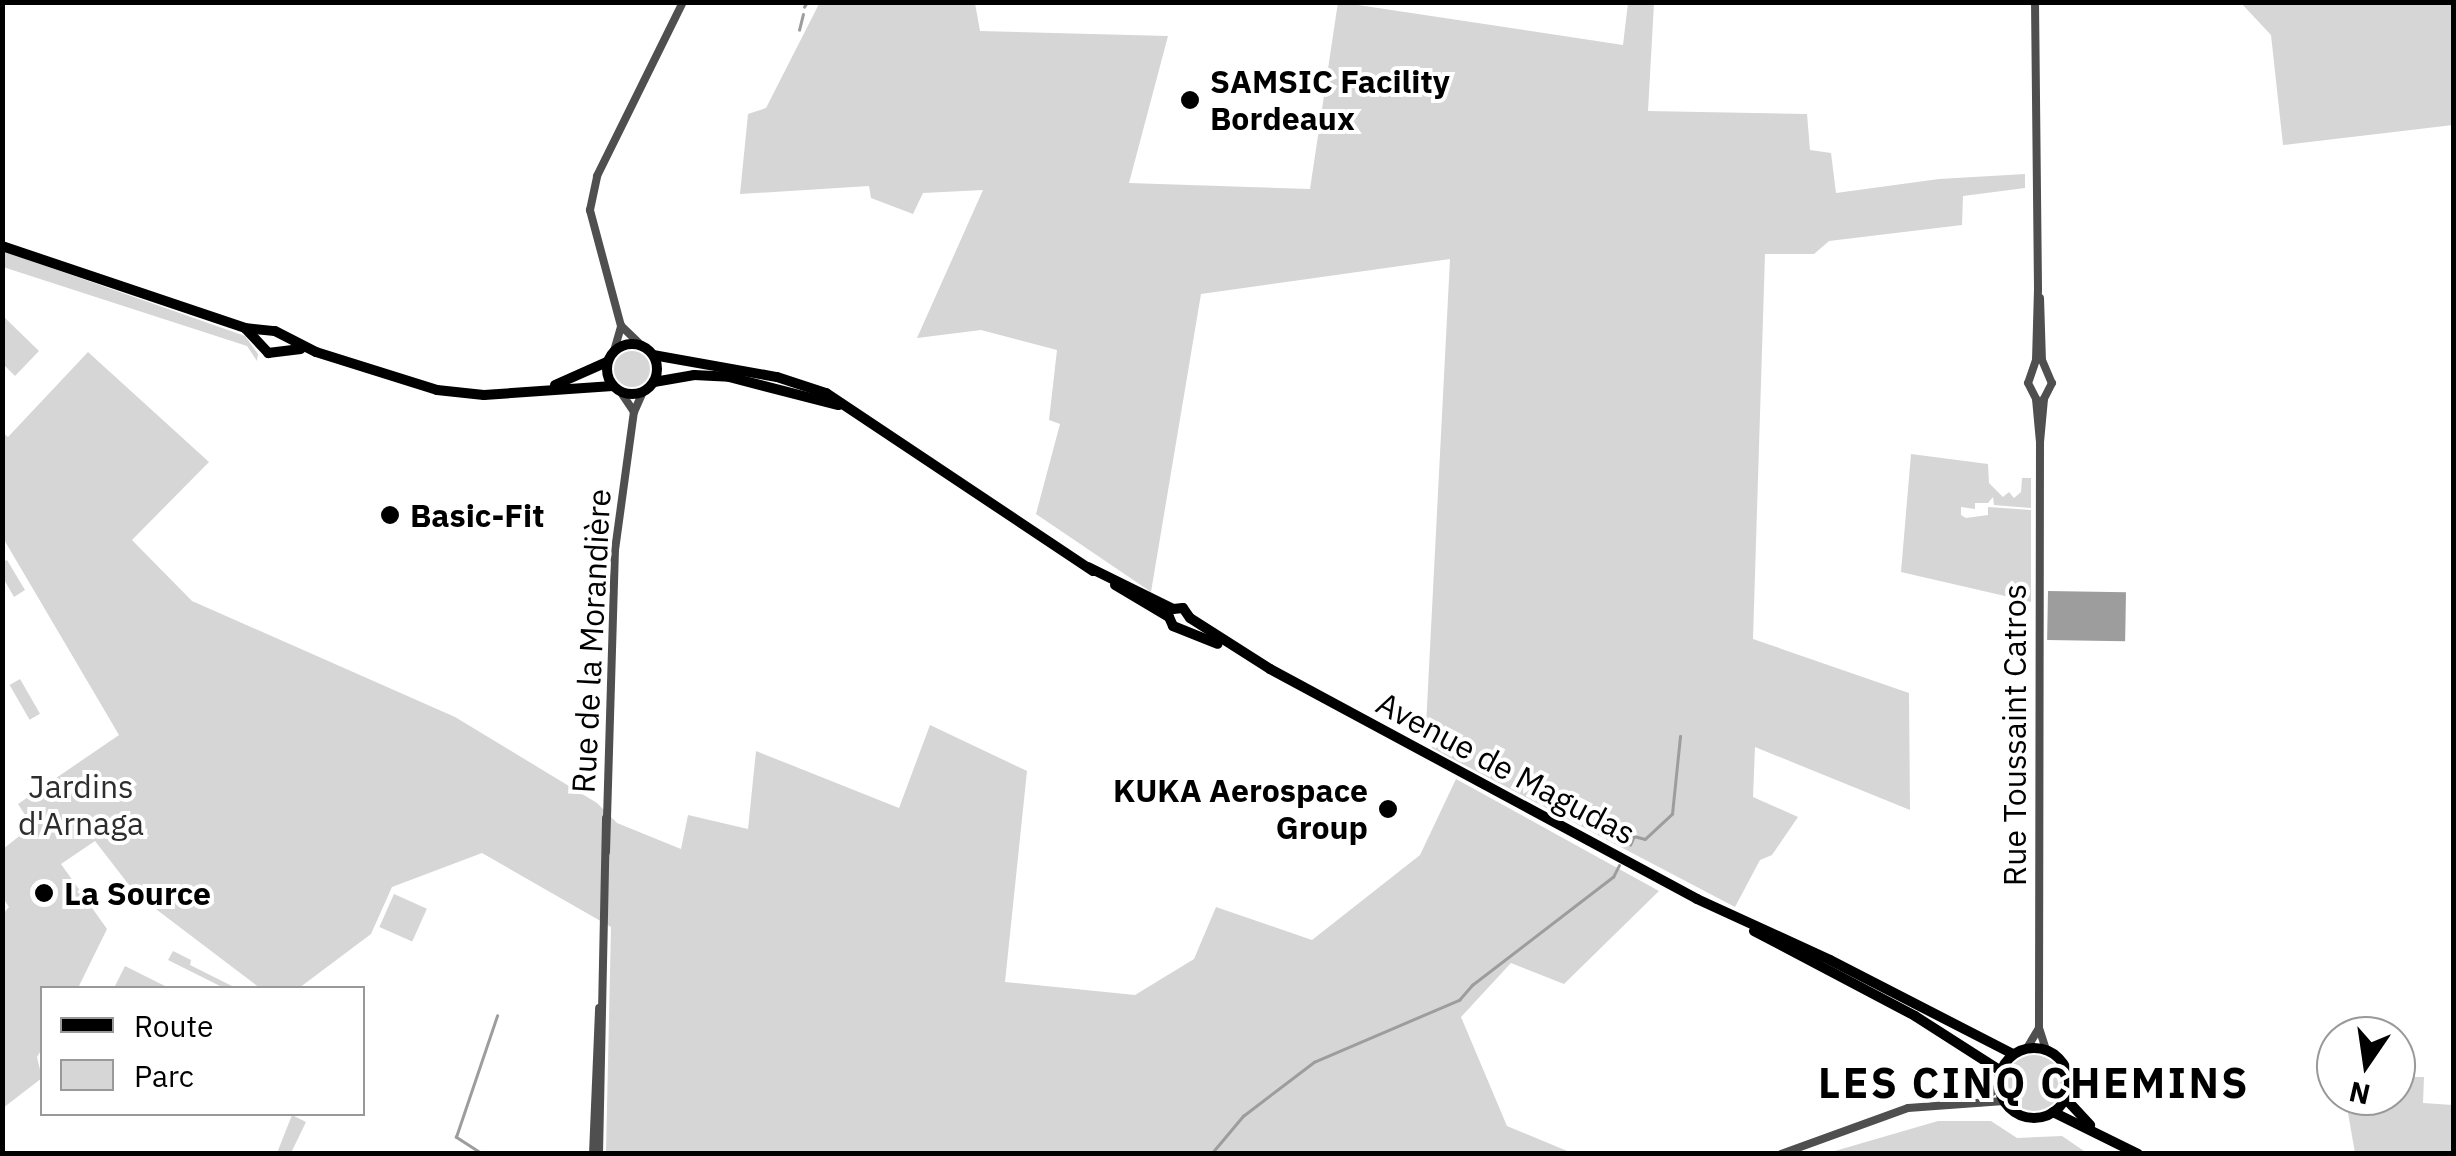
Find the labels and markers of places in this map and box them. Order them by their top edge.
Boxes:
place label: SAMSIC Facility Bordeaux [1210,63,1450,138]
marker: SAMSIC Facility Bordeaux [1179,89,1201,111]
place label: Basic-Fit [410,496,544,534]
marker: Basic-Fit [379,504,401,526]
place label: KUKA Aerospace Group [1113,772,1368,847]
marker: KUKA Aerospace Group [1377,798,1399,820]
place label: La Source [64,874,211,912]
marker: La Source [33,882,55,904]

